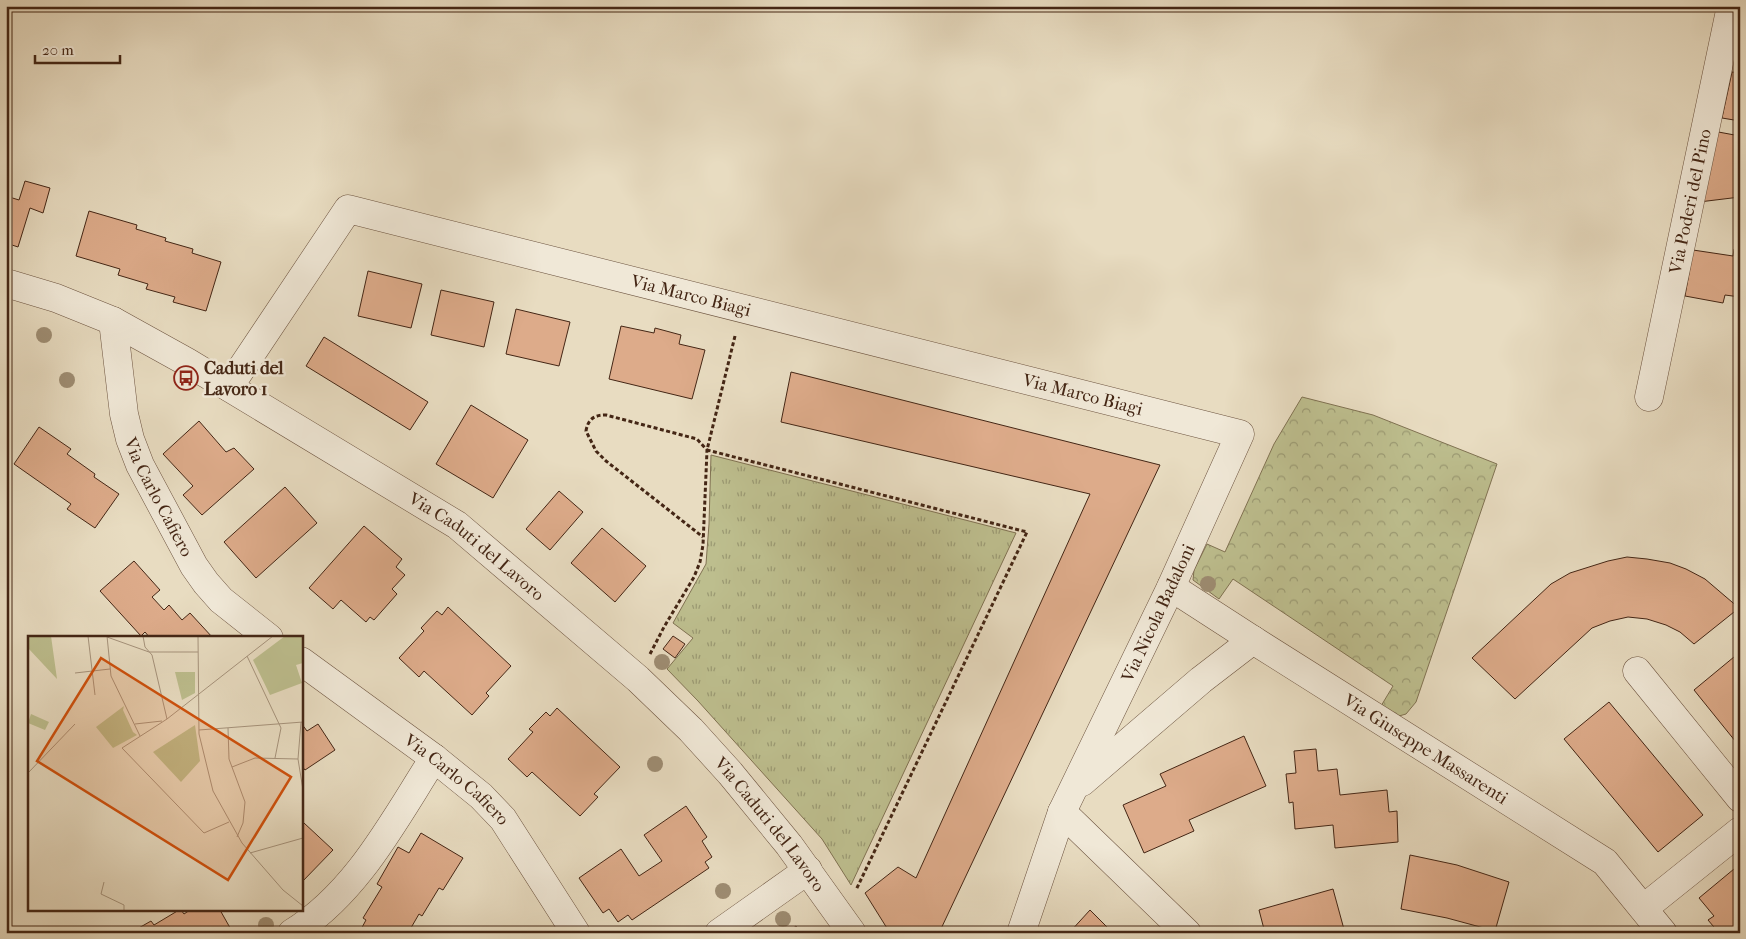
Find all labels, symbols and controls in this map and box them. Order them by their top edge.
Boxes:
scale bar [35,32,120,64]
text: 20 m [42,41,74,59]
street label: Via Poderi del Pino [1665,127,1716,277]
street label: Via Marco Biagi [628,271,754,321]
place label: Caduti del Lavoro 1 [204,358,285,400]
bus stop icon: Caduti del Lavoro 1 [173,365,199,391]
street label: Via Marco Biagi [1020,369,1146,420]
street label: Via Carlo Cafiero [119,434,197,560]
street label: Via Caduti del Lavoro [404,488,548,606]
street label: Via Nicola Badaloni [1117,540,1200,686]
inset map [28,636,302,912]
street label: Via Giuseppe Massarenti [1339,689,1512,809]
street label: Via Carlo Cafiero [399,729,514,829]
street label: Via Caduti del Lavoro [709,752,829,896]

